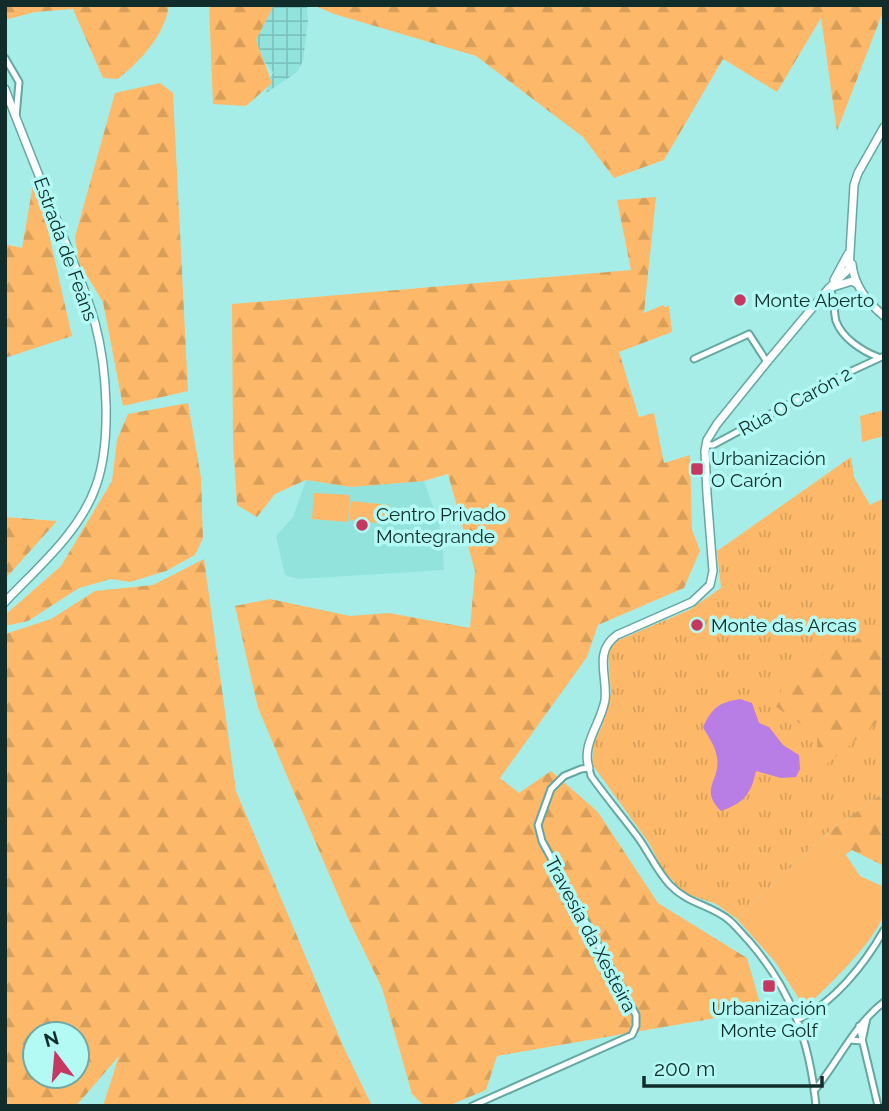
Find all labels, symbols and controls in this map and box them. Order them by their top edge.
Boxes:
street label: Estrada de Feáns [30,174,102,324]
place label: Monte Aberto [754,289,874,311]
marker: Monte Aberto [732,292,748,308]
street label: Rúa O Carón 2 [735,362,855,440]
place label: Urbanización O Carón [711,447,826,491]
marker: Urbanización O Carón [689,461,705,477]
place label: Centro Privado Montegrande [376,503,506,547]
marker: Centro Privado Montegrande [354,517,370,533]
place label: Monte das Arcas [711,614,857,636]
marker: Monte das Arcas [689,617,705,633]
street label: Travesía da Xesteira [541,852,641,1016]
marker: Urbanización Monte Golf [761,978,777,994]
place label: Urbanización Monte Golf [712,997,826,1041]
north arrow [21,1020,91,1090]
text: N [41,1026,61,1051]
scale bar [644,1044,822,1088]
text: 200 m [654,1056,715,1081]

